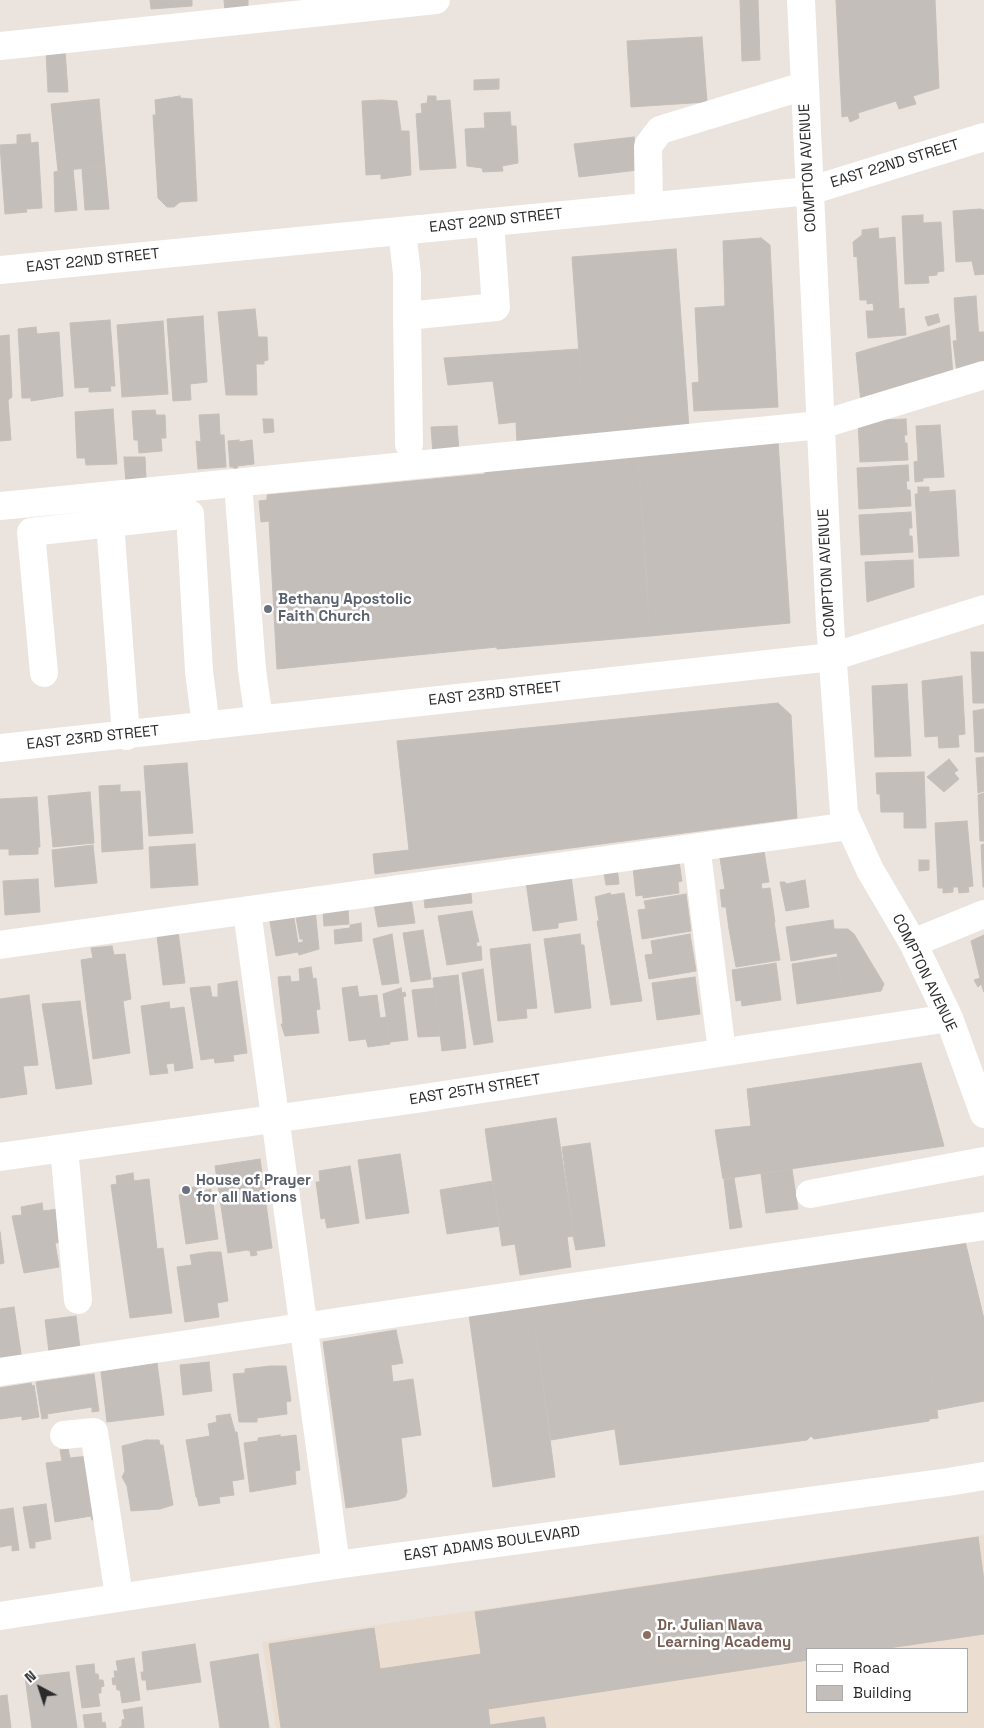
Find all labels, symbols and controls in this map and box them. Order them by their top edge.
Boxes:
street label: COMPTON AVENUE [796,103,820,233]
street label: EAST 22ND STREET [828,136,962,192]
street label: EAST 22ND STREET [428,205,564,237]
street label: EAST 22ND STREET [25,245,161,277]
street label: COMPTON AVENUE [815,508,839,638]
place label: Bethany Apostolic Faith Church [278,591,412,626]
marker: Bethany Apostolic Faith Church [262,603,274,615]
street label: EAST 23RD STREET [428,678,562,710]
street label: EAST 23RD STREET [26,722,160,754]
street label: COMPTON AVENUE [888,911,960,1035]
street label: EAST 25TH STREET [408,1071,542,1109]
place label: House of Prayer for all Nations [196,1172,311,1207]
marker: House of Prayer for all Nations [180,1184,192,1196]
street label: EAST ADAMS BOULEVARD [403,1523,581,1565]
place label: Dr. Julian Nava Learning Academy [657,1617,791,1652]
marker: Dr. Julian Nava Learning Academy [641,1629,653,1641]
legend [806,1648,969,1713]
text: Road [853,1658,890,1677]
north arrow [15,1663,65,1713]
text: N [21,1667,40,1686]
text: Building [853,1683,912,1702]

